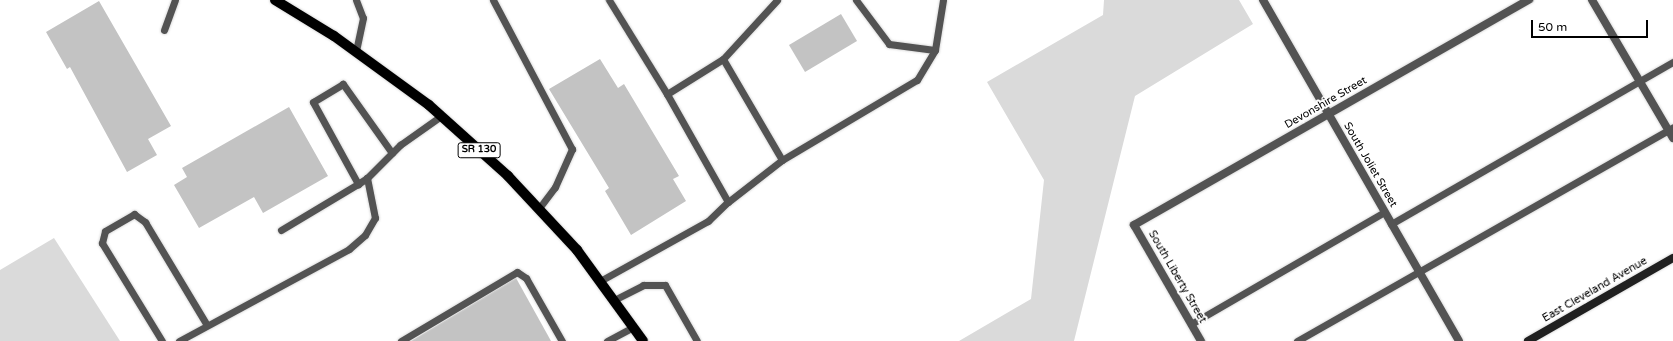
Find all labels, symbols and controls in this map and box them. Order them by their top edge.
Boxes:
scale bar [1533,12,1650,38]
text: 50 m [1538,20,1567,34]
street label: Devonshire Street [1283,74,1369,132]
street label: South Joliet Street [1340,120,1400,210]
road number: SR 130 [457,142,501,158]
street label: South Liberty Street [1145,228,1209,326]
street label: East Cleveland Avenue [1540,255,1650,325]

